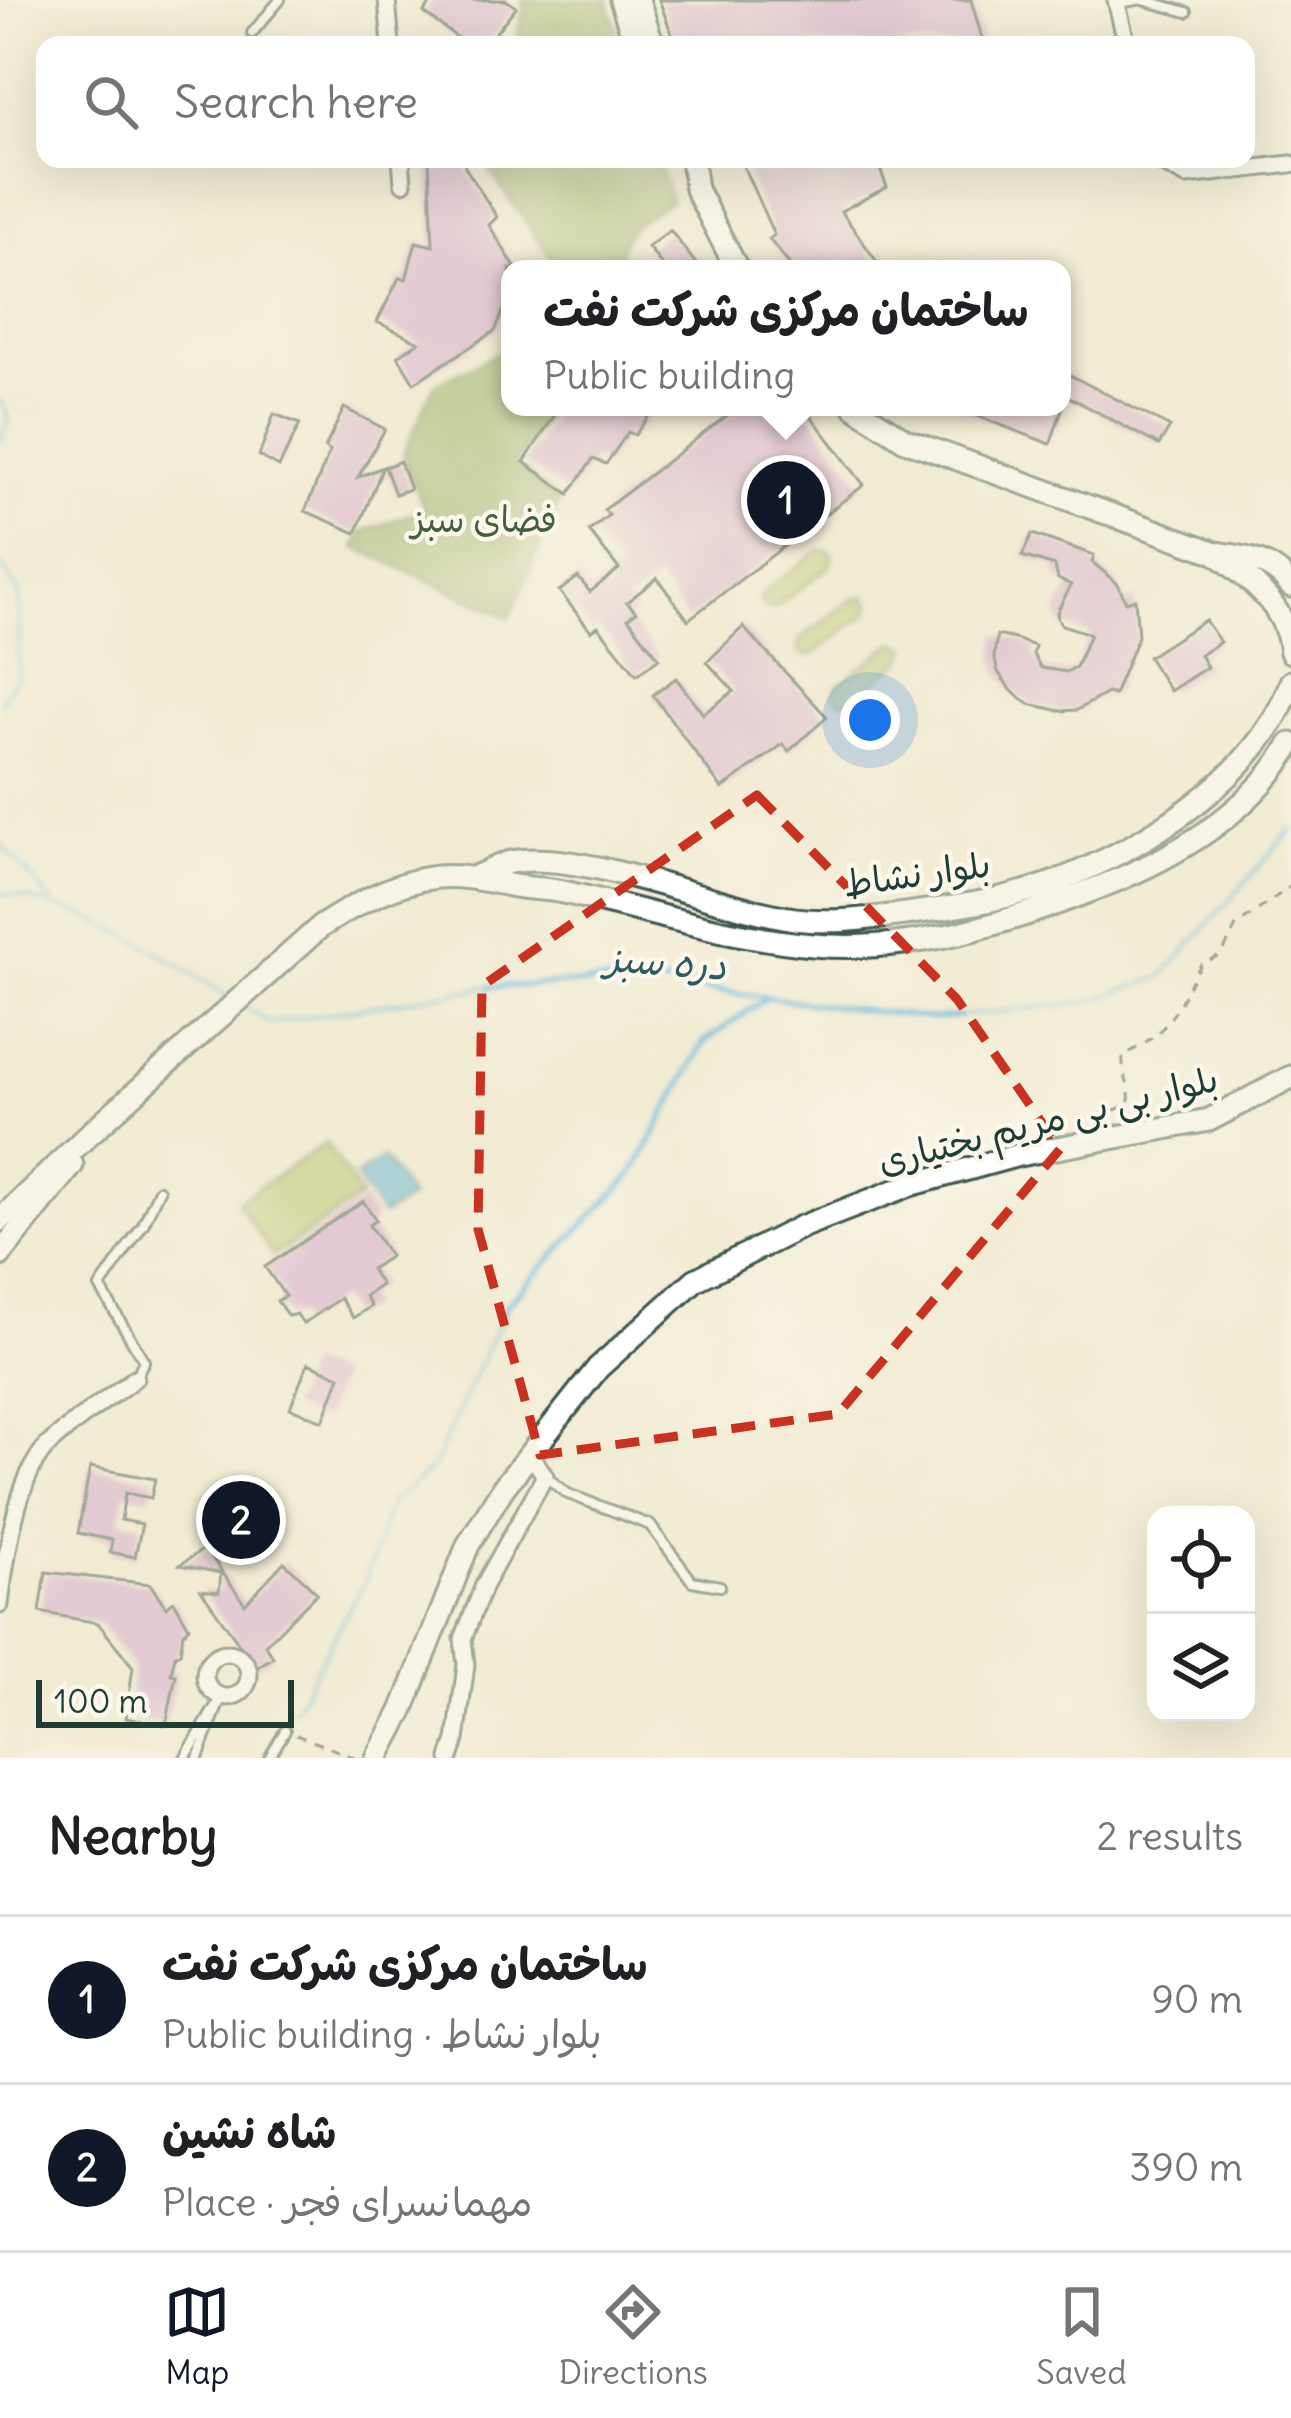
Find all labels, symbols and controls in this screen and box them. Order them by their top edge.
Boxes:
search box [36,36,1255,168]
icon: search [78,69,144,135]
text: Search here [174,74,418,130]
popup [501,260,1071,416]
text: ساختمان مرکزی شرکت نفت [543,282,1029,338]
text: Public building [543,351,795,400]
pin: 1 [747,455,825,545]
park label: فضای سبز [408,497,557,542]
your location [840,690,900,750]
street label: بلوار نشاط [841,841,993,907]
water label: دره سبز [599,933,728,991]
street label: بلوار بی بی مریم بختیاری [873,1056,1224,1189]
pin: 2 [202,1475,280,1565]
map controls [1147,1506,1255,1722]
button: locate [1147,1506,1255,1614]
button: layers [1147,1614,1255,1722]
scale bar [36,1674,294,1727]
text: 100 m [54,1680,147,1722]
text: Nearby [48,1804,217,1868]
text: 2 results [1096,1812,1243,1861]
text: ساختمان مرکزی شرکت نفت [162,1936,648,1992]
text: 1 [79,1975,95,2024]
text: 90 m [1151,1975,1243,2024]
text: Public building · بلوار نشاط [162,2010,602,2059]
text: شاه نشین [162,2104,337,2160]
text: 2 [76,2143,98,2192]
text: 390 m [1129,2143,1243,2192]
text: Place · مهمانسرای فجر [162,2178,533,2227]
tab: Map [164,2279,230,2393]
tab: Directions [559,2279,708,2393]
tab: Saved [1036,2279,1127,2393]

